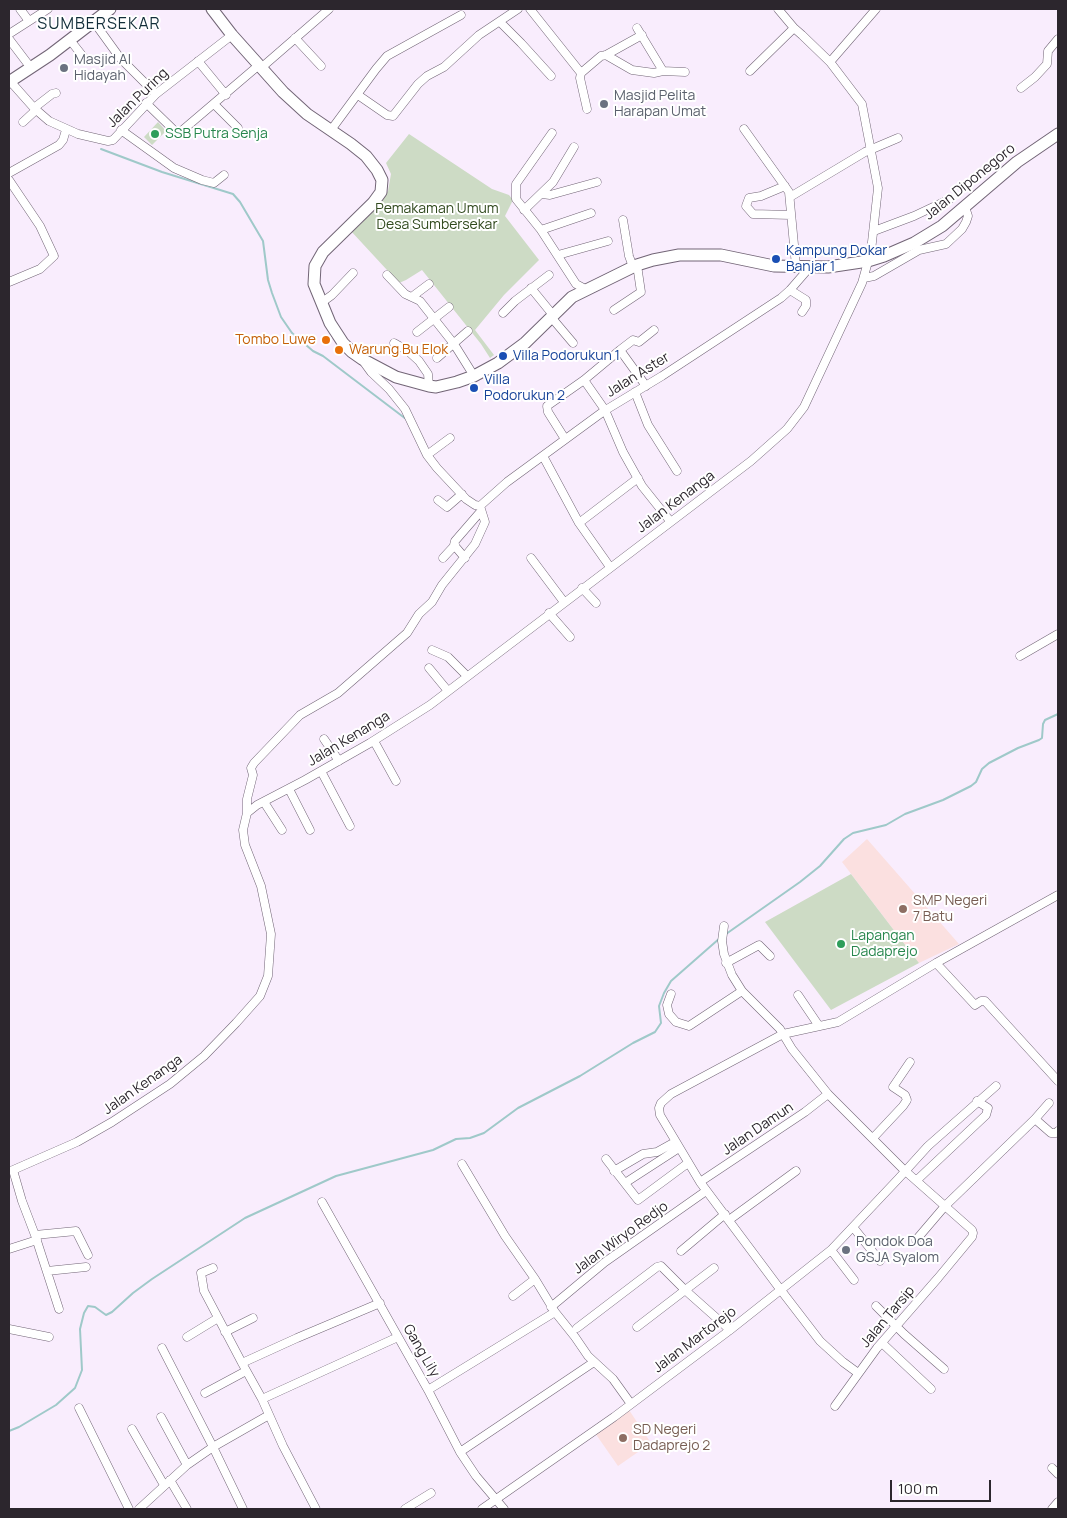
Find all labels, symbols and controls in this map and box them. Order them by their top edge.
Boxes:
district label: SUMBERSEKAR [36,15,162,35]
place label: Masjid Al Hidayah [74,52,131,84]
marker: Masjid Al Hidayah [58,62,70,74]
street label: Jalan Puring [104,65,172,131]
place label: Masjid Pelita Harapan Umat [614,88,706,120]
marker: Masjid Pelita Harapan Umat [598,98,610,110]
place label: SSB Putra Senja [165,126,268,142]
marker: SSB Putra Senja [149,128,161,140]
street label: Jalan Diponegoro [921,140,1019,224]
park label: Pemakaman Umum Desa Sumbersekar [375,201,499,233]
place label: Kampung Dokar Banjar 1 [786,243,887,276]
marker: Kampung Dokar Banjar 1 [770,253,782,265]
place label: Tombo Luwe [235,332,316,348]
marker: Tombo Luwe [320,334,332,346]
place label: Warung Bu Elok [349,342,448,358]
marker: Warung Bu Elok [333,344,345,356]
place label: Villa Podorukun 1 [513,348,620,364]
street label: Jalan Aster [603,349,673,401]
marker: Villa Podorukun 1 [497,350,509,362]
place label: Villa Podorukun 2 [484,372,565,404]
marker: Villa Podorukun 2 [468,382,480,394]
street label: Jalan Kenanga [634,467,718,537]
street label: Jalan Kenanga [305,708,393,770]
place label: SMP Negeri 7 Batu [913,893,987,926]
marker: SMP Negeri 7 Batu [897,903,909,915]
place label: Lapangan Dadaprejo [851,928,917,960]
marker: Lapangan Dadaprejo [835,938,847,950]
street label: Jalan Kenanga [100,1052,186,1118]
street label: Jalan Damun [719,1099,797,1159]
street label: Jalan Wiryo Redjo [570,1198,672,1278]
place label: Pondok Doa GSJA Syalom [856,1234,939,1266]
marker: Pondok Doa GSJA Syalom [840,1244,852,1256]
street label: Jalan Tarsip [857,1283,919,1351]
street label: Jalan Martorejo [650,1303,740,1377]
street label: Gang Lily [399,1322,443,1380]
place label: SD Negeri Dadaprejo 2 [633,1422,710,1454]
marker: SD Negeri Dadaprejo 2 [617,1432,629,1444]
scale bar [892,1470,993,1502]
text: 100 m [898,1478,938,1499]

